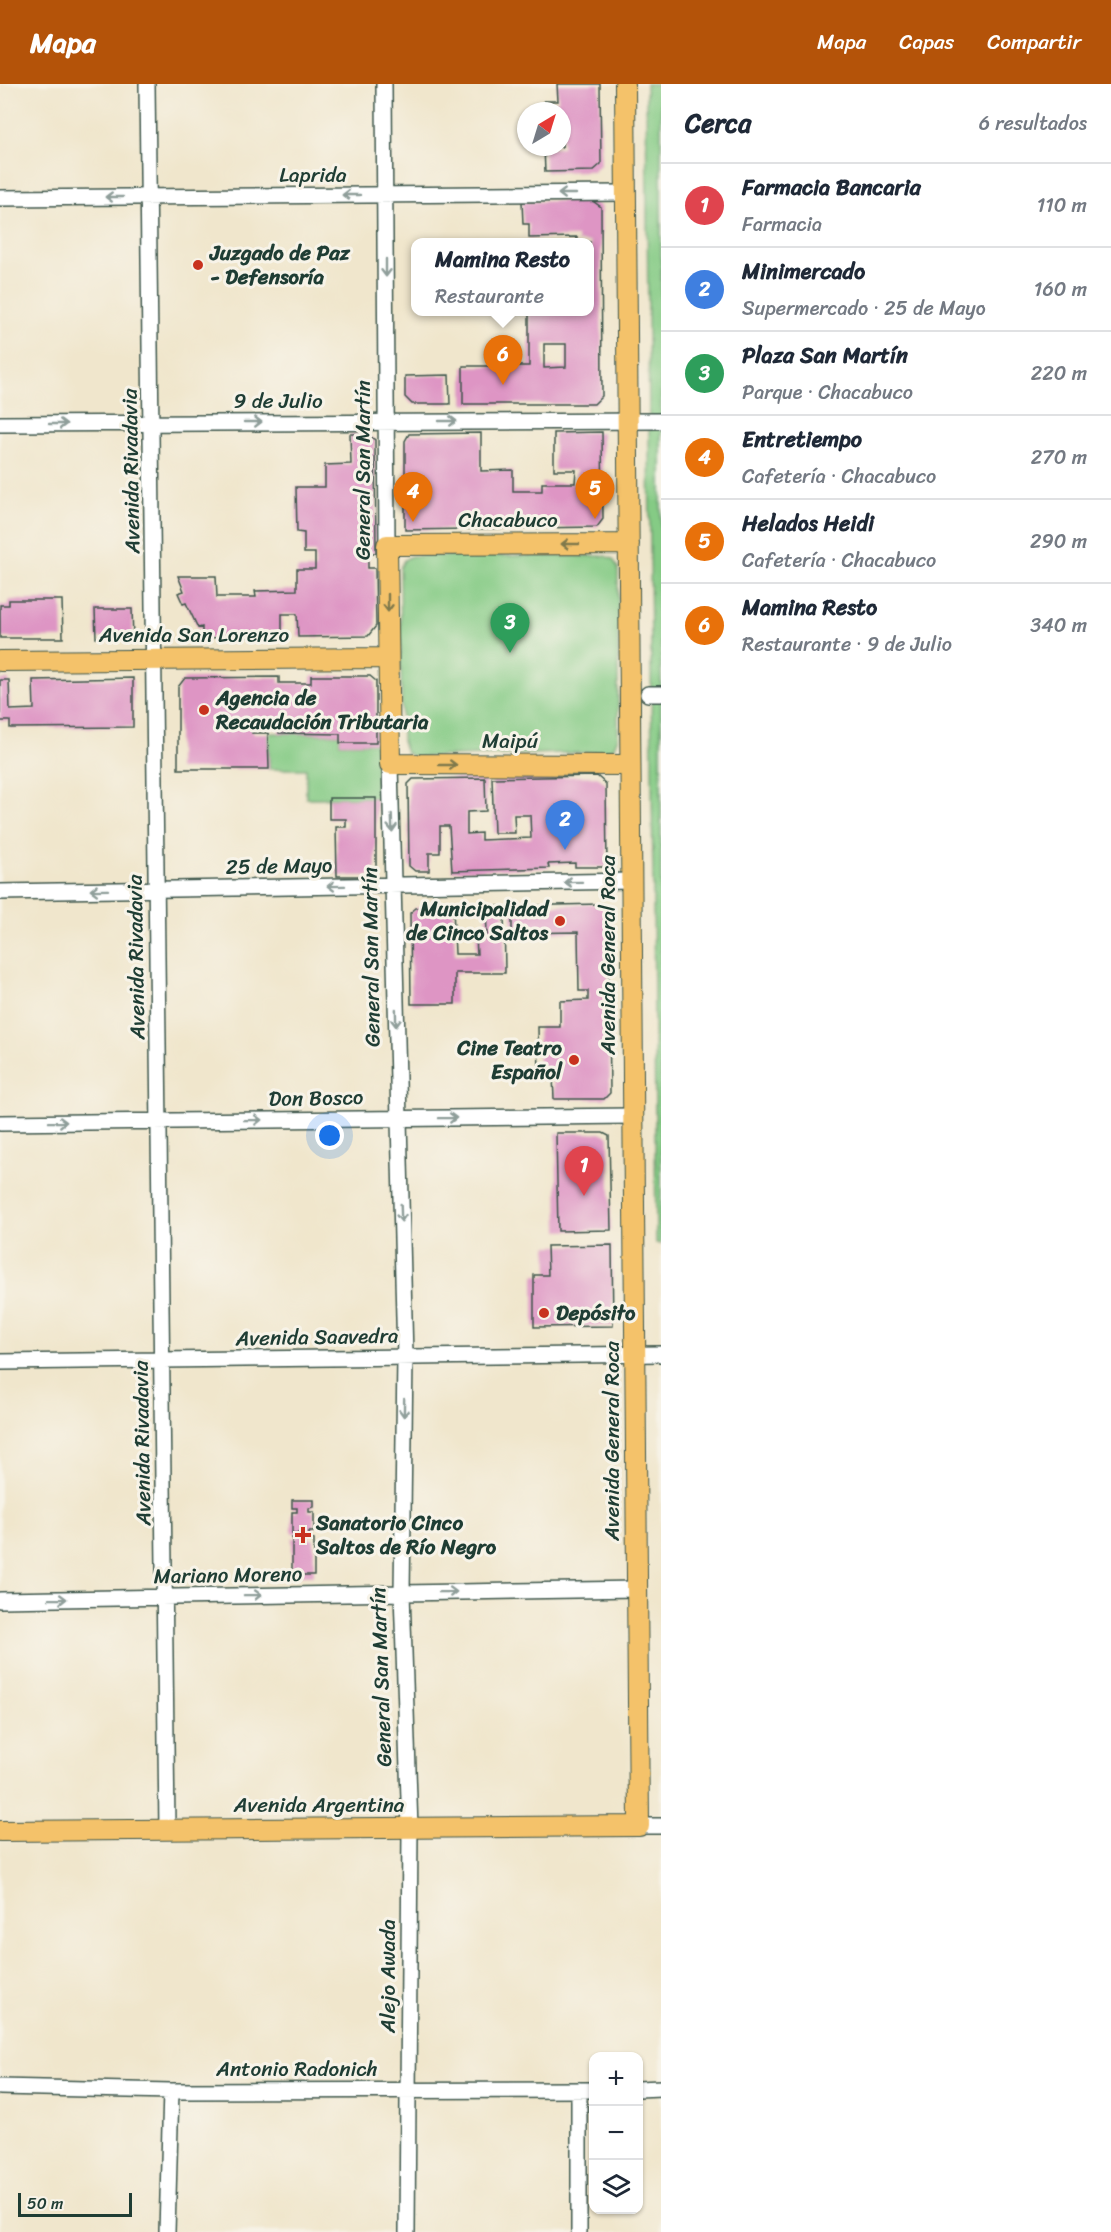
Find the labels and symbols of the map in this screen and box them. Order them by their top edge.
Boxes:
north arrow [517,102,571,156]
street label: Laprida [279,156,347,194]
one-way arrow [558,188,578,200]
one-way arrow [342,189,362,201]
one-way arrow [105,191,125,203]
place label: Juzgado de Paz - Defensoría [209,234,351,296]
marker: Juzgado de Paz - Defensoría [191,258,205,272]
one-way arrow [380,258,391,278]
pin: 6 [484,336,522,385]
street label: General San Martín [344,380,382,560]
street label: 9 de Julio [233,382,323,420]
street label: Avenida Rivadavia [111,388,151,555]
one-way arrow [438,415,458,427]
one-way arrow [243,416,263,428]
one-way arrow [48,418,68,430]
pin: 5 [576,470,614,519]
pin: 4 [394,472,432,522]
street label: Chacabuco [458,501,558,539]
one-way arrow [561,538,581,550]
one-way arrow [382,593,394,613]
pin: 3 [490,604,530,653]
street label: Avenida San Lorenzo [98,616,289,654]
place label: Agencia de Recaudación Tributaria [215,679,429,741]
marker: Agencia de Recaudación Tributaria [197,703,211,717]
street label: Maipú [482,722,539,760]
one-way arrow [438,759,458,771]
pin: 2 [546,800,584,850]
one-way arrow [386,812,397,832]
street label: 25 de Mayo [225,846,333,886]
street label: Avenida General Roca [589,855,627,1056]
street label: General San Martín [350,867,392,1047]
street label: Avenida Rivadavia [116,874,156,1041]
one-way arrow [563,876,583,888]
one-way arrow [326,880,346,892]
one-way arrow [89,884,109,896]
place label: Municipalidad de Cinco Saltos [406,890,550,952]
marker: Municipalidad de Cinco Saltos [553,914,567,928]
one-way arrow [390,1007,402,1027]
place label: Cine Teatro Español [456,1029,563,1091]
marker: Cine Teatro Español [567,1053,581,1067]
street label: Don Bosco [268,1078,364,1118]
one-way arrow [438,1112,458,1124]
one-way arrow [243,1114,263,1126]
one-way arrow [48,1116,68,1128]
your location [315,1121,344,1150]
pin: 1 [564,1146,604,1196]
one-way arrow [395,1202,406,1222]
place label: Depósito [556,1294,636,1332]
marker: Depósito [537,1306,551,1320]
street label: Avenida Saavedra [234,1317,399,1357]
street label: Avenida General Roca [593,1341,631,1542]
street label: Avenida Rivadavia [122,1360,162,1527]
one-way arrow [398,1397,410,1417]
place label: Sanatorio Cinco Saltos de Río Negro [315,1504,497,1566]
marker: Sanatorio Cinco Saltos de Río Negro [294,1526,312,1544]
street label: Mariano Moreno [153,1555,303,1595]
one-way arrow [438,1586,458,1598]
street label: General San Martín [359,1587,403,1767]
one-way arrow [243,1589,263,1601]
one-way arrow [48,1593,68,1604]
street label: Avenida Argentina [233,1786,405,1824]
street label: Alejo Awada [369,1919,407,2034]
street label: Antonio Radonich [215,2050,378,2088]
scale bar [18,2190,132,2218]

